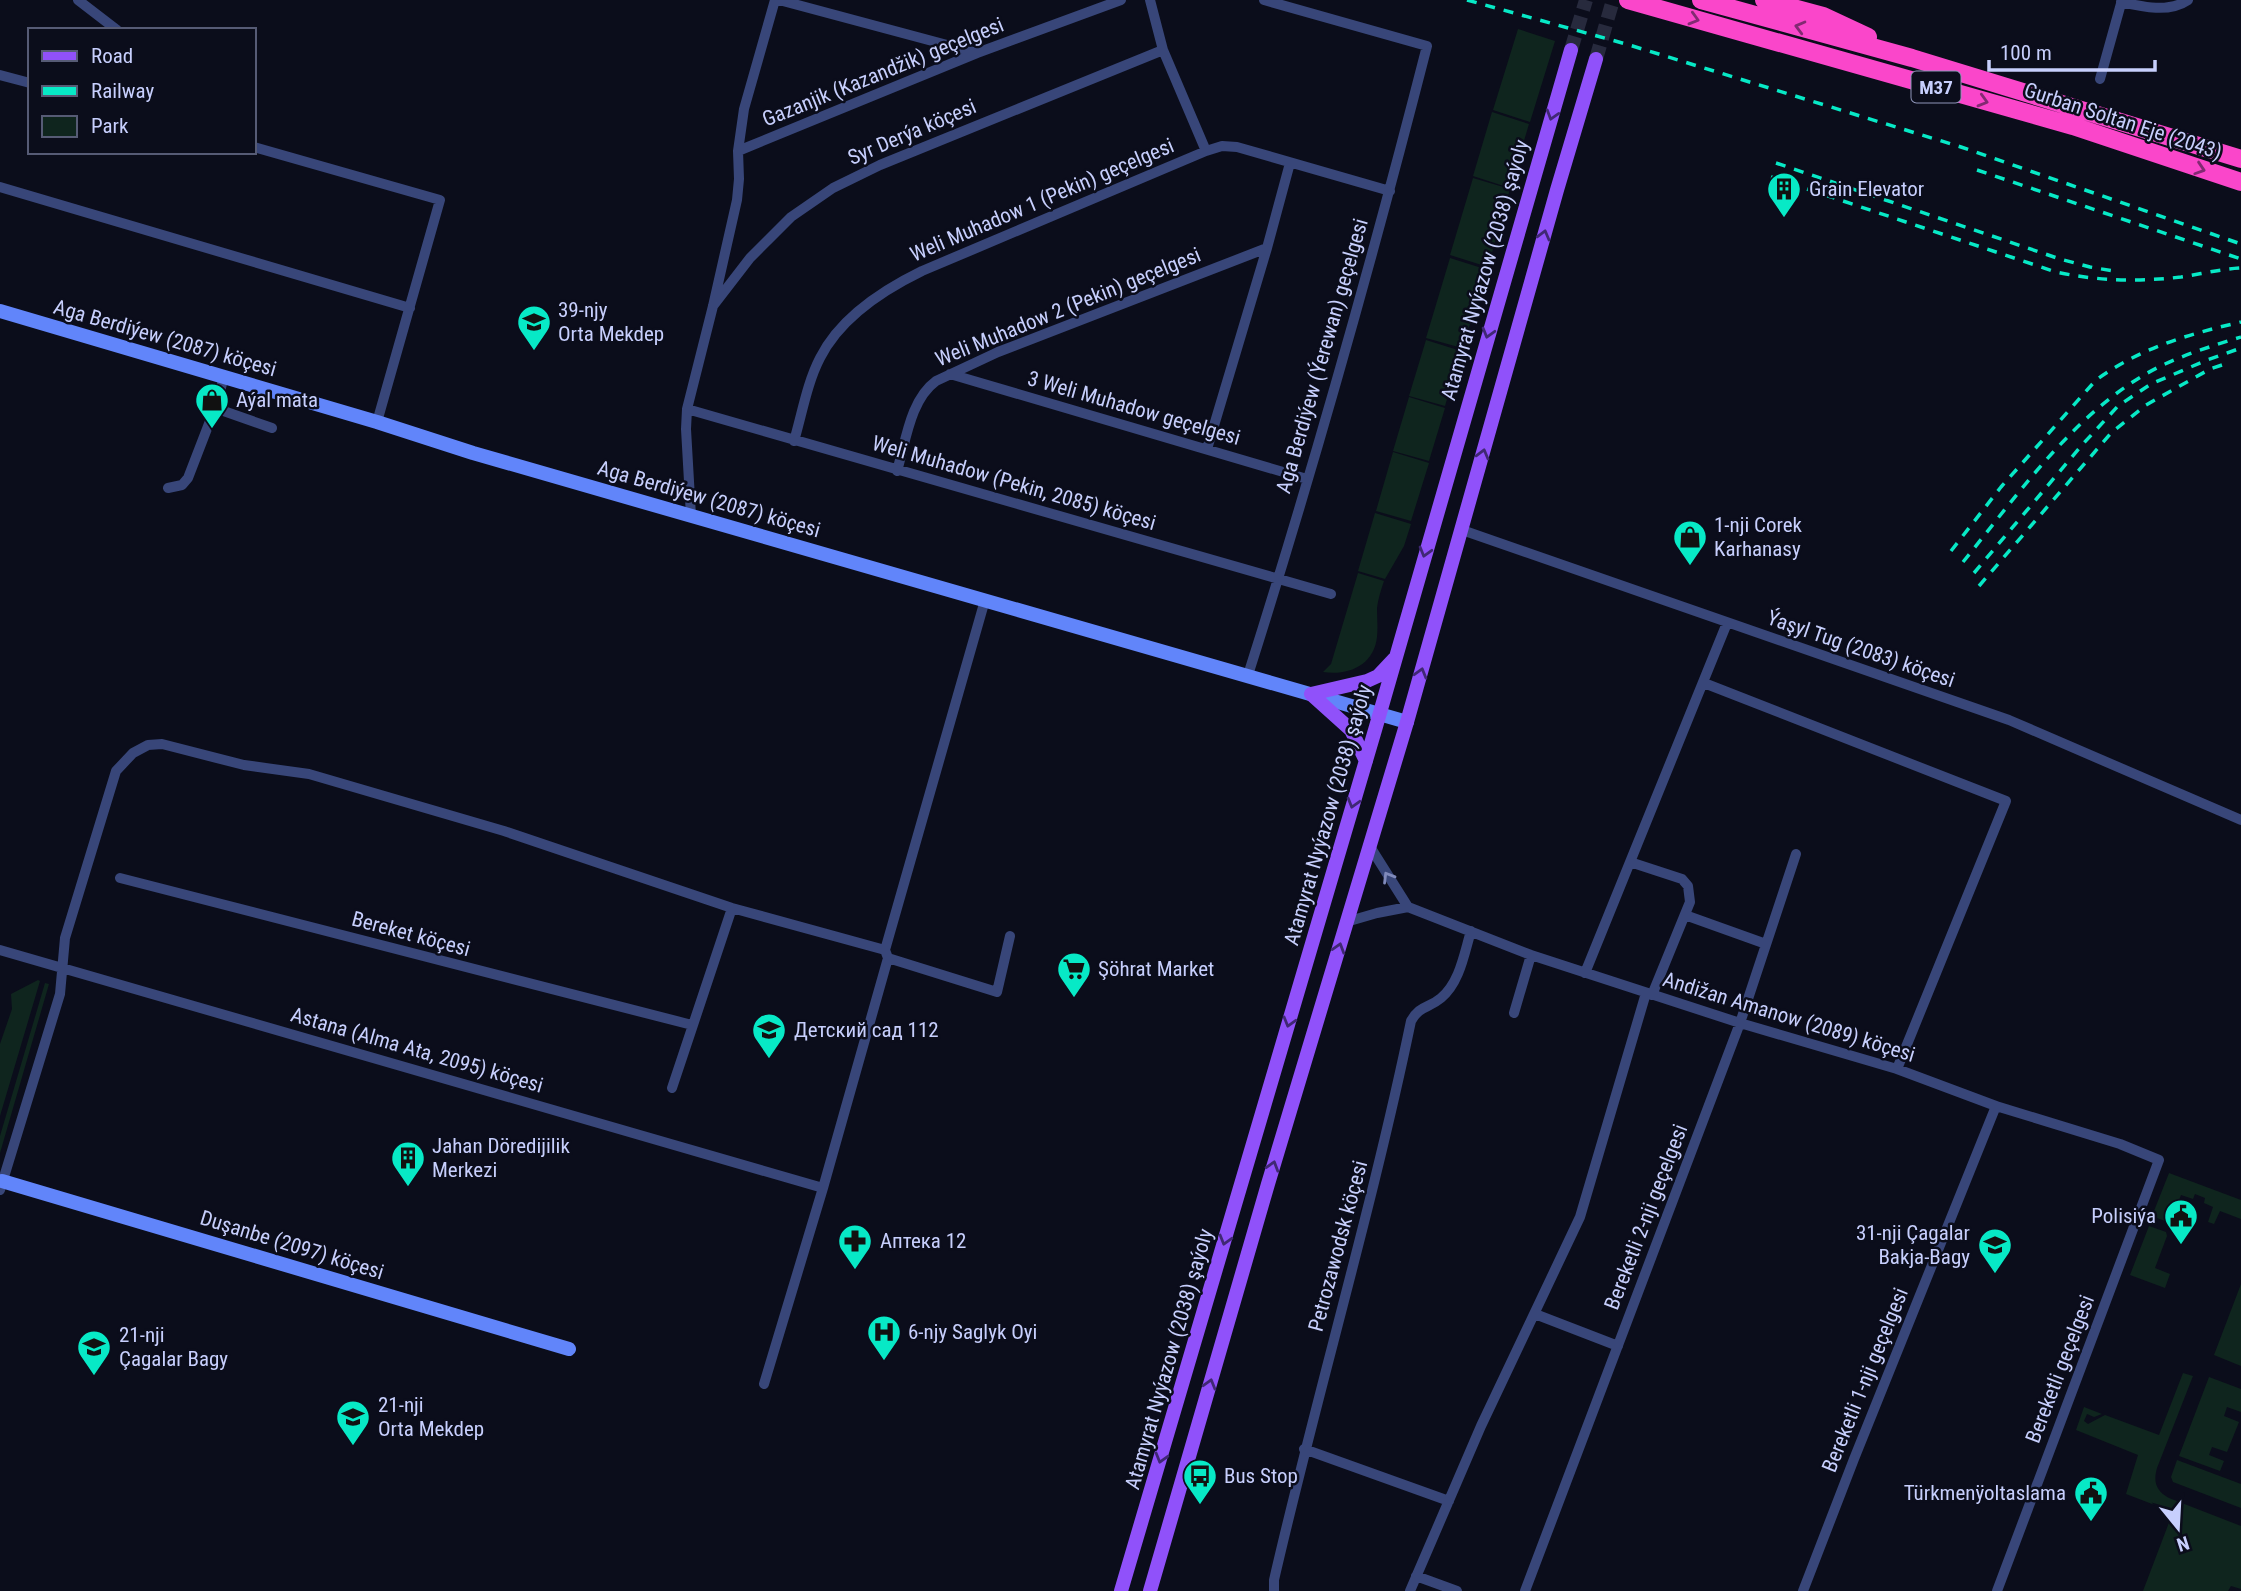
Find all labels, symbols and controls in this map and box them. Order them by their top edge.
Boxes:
one-way arrow [1687,10,1699,25]
street label: Gazanjik (Kazandžik) geçelgesi [759,13,1007,131]
one-way arrow [1794,21,1806,35]
legend [28,28,256,154]
scale bar [1989,28,2155,72]
text: 100 m [2000,41,2052,65]
text: Road [91,44,133,68]
road number: M37 [1912,72,1960,102]
street label: Gurban Soltan Eje (2043) [2021,78,2225,164]
text: Railway [91,79,154,103]
one-way arrow [1977,93,1989,107]
street label: Syr Derýa köçesi [844,94,980,170]
one-way arrow [1545,109,1560,121]
text: Park [91,114,129,138]
street label: Weli Muhadow 1 (Pekin) geçelgesi [907,133,1177,267]
street label: Atamyrat Nyýazow (2038) şaýoly [1436,137,1534,403]
one-way arrow [2194,161,2206,175]
building icon: Grain Elevator [1765,170,1803,219]
place label: Grain Elevator [1809,177,1924,201]
street label: Aga Berdiýew (Ýerewan) geçelgesi [1271,216,1373,496]
one-way arrow [1536,229,1551,241]
street label: Weli Muhadow 2 (Pekin) geçelgesi [932,243,1204,371]
street label: Aga Berdiýew (2087) köçesi [51,295,279,381]
place label: 39-njy Orta Mekdep [558,298,664,346]
school or university icon: 39-njy Orta Mekdep [515,303,553,352]
one-way arrow [1482,327,1496,339]
street label: 3 Weli Muhadow geçelgesi [1025,366,1243,450]
shop icon: Aýal mata [193,381,231,430]
place label: Aýal mata [236,388,318,412]
street label: Weli Muhadow (Pekin, 2085) köçesi [869,431,1159,535]
one-way arrow [1475,448,1490,460]
street label: Aga Berdiýew (2087) köçesi [595,456,823,542]
place label: 1-nji Corek Karhanasy [1714,513,1803,561]
shop icon: 1-nji Corek Karhanasy [1671,518,1709,567]
one-way arrow [1419,546,1434,558]
street label: Ýaşyl Tug (2083) köçesi [1764,606,1958,692]
one-way arrow [1413,667,1428,679]
street label: Atamyrat Nyýazow (2038) şaýoly [1279,682,1377,948]
one-way arrow [1347,797,1362,809]
one-way arrow [1383,871,1396,884]
street label: Bereket köçesi [349,907,473,961]
one-way arrow [1330,942,1345,954]
supermarket icon: Şöhrat Market [1055,950,1093,999]
place label: Şöhrat Market [1098,957,1214,981]
street label: Andižan Amanow (2089) köçesi [1660,967,1918,1067]
street label: Astana (Alma Ata, 2095) köçesi [288,1002,546,1098]
school or university icon: Детский сад 112 [750,1011,788,1060]
one-way arrow [1283,1015,1298,1027]
place label: Детский сад 112 [794,1018,939,1042]
street label: Bereketli 2-nji geçelgesi [1600,1121,1692,1313]
place label: Jahan Döredijilik Merkezi [432,1134,570,1182]
building icon: Jahan Döredijilik Merkezi [389,1139,427,1188]
street label: Petrozawodsk köçesi [1304,1158,1372,1334]
one-way arrow [1265,1160,1280,1172]
public building icon: Polisiýa [2162,1197,2200,1246]
place label: Polisiýa [2091,1204,2156,1228]
street label: Duşanbe (2097) köçesi [197,1206,387,1284]
place label: 31-nji Çagalar Bakja-Bagy [1856,1221,1970,1269]
pharmacy icon: Аптека 12 [836,1222,874,1271]
street label: Atamyrat Nyýazow (2038) şaýoly [1120,1226,1218,1492]
school or university icon: 31-nji Çagalar Bakja-Bagy [1976,1226,2014,1275]
place label: Аптека 12 [880,1229,966,1253]
one-way arrow [1219,1234,1234,1246]
street label: Bereketli 1-nji geçelgesi [1817,1284,1913,1476]
street label: Bereketli geçelgesi [2021,1292,2099,1446]
hospital icon: 6-njy Saglyk Oyi [865,1313,903,1362]
place label: 6-njy Saglyk Oyi [908,1320,1037,1344]
place label: 21-nji Çagalar Bagy [119,1323,228,1371]
school or university icon: 21-nji Çagalar Bagy [75,1328,113,1377]
one-way arrow [1202,1379,1217,1391]
place label: 21-nji Orta Mekdep [378,1393,484,1441]
school or university icon: 21-nji Orta Mekdep [334,1398,372,1447]
one-way arrow [1155,1452,1170,1464]
bus stop icon: Bus Stop [1181,1457,1219,1506]
place label: Bus Stop [1224,1464,1298,1488]
public building icon: Türkmenÿoltaslama [2072,1474,2110,1523]
place label: Türkmenÿoltaslama [1904,1481,2066,1505]
north arrow [2143,1493,2213,1563]
text: N [2174,1531,2192,1556]

